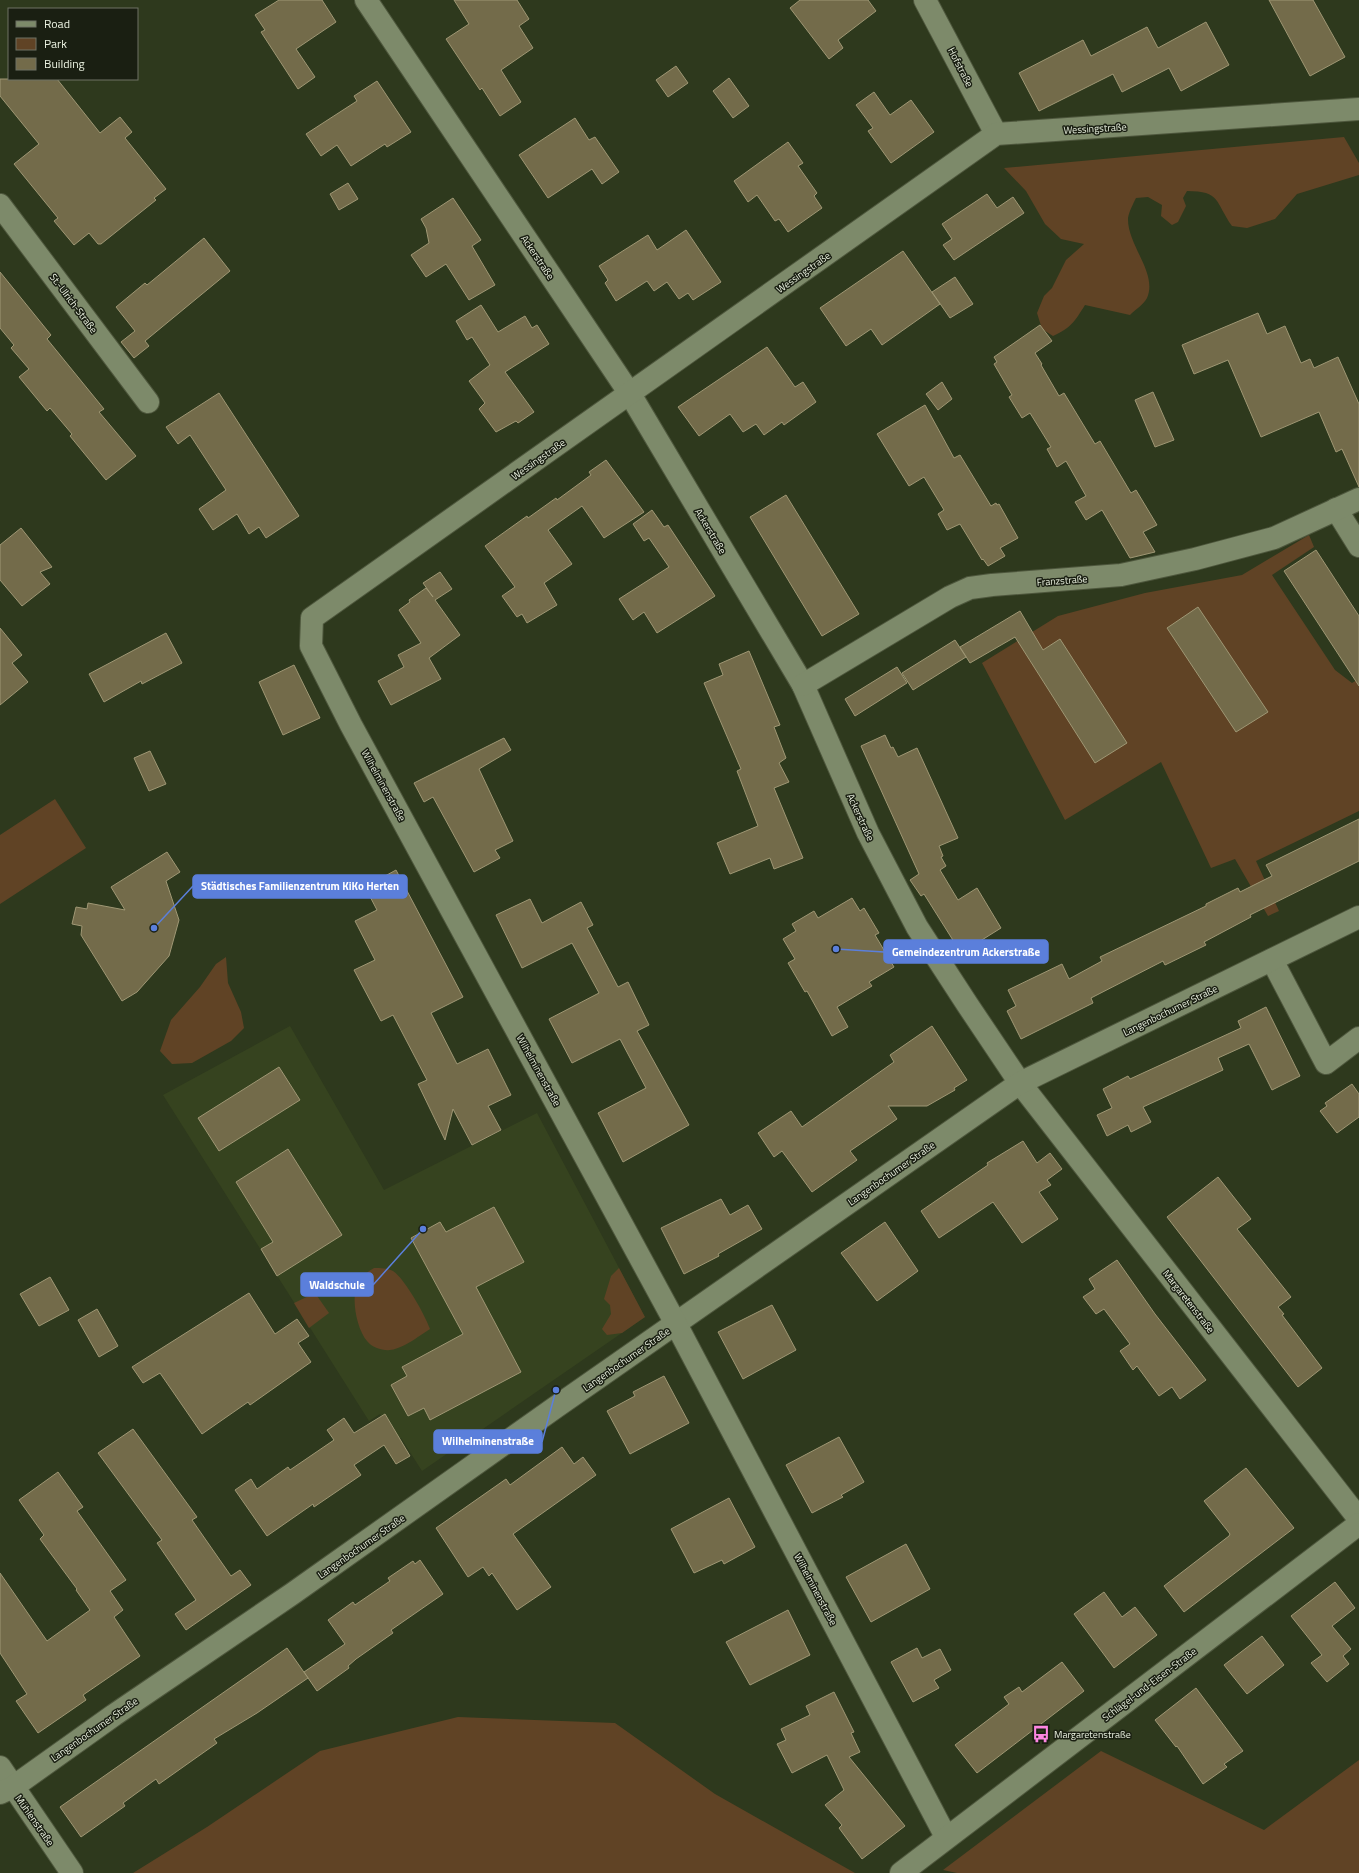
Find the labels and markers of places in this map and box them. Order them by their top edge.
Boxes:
callout: Städtisches Familienzentrum KiKo Herten [193,875,407,898]
callout: Gemeindezentrum Ackerstraße [884,940,1048,963]
callout: Waldschule [301,1273,373,1296]
callout: Wilhelminenstraße [434,1430,542,1453]
bus stop icon: Margaretenstraße [1031,1724,1051,1744]
place label: Margaretenstraße [1054,1727,1131,1742]

